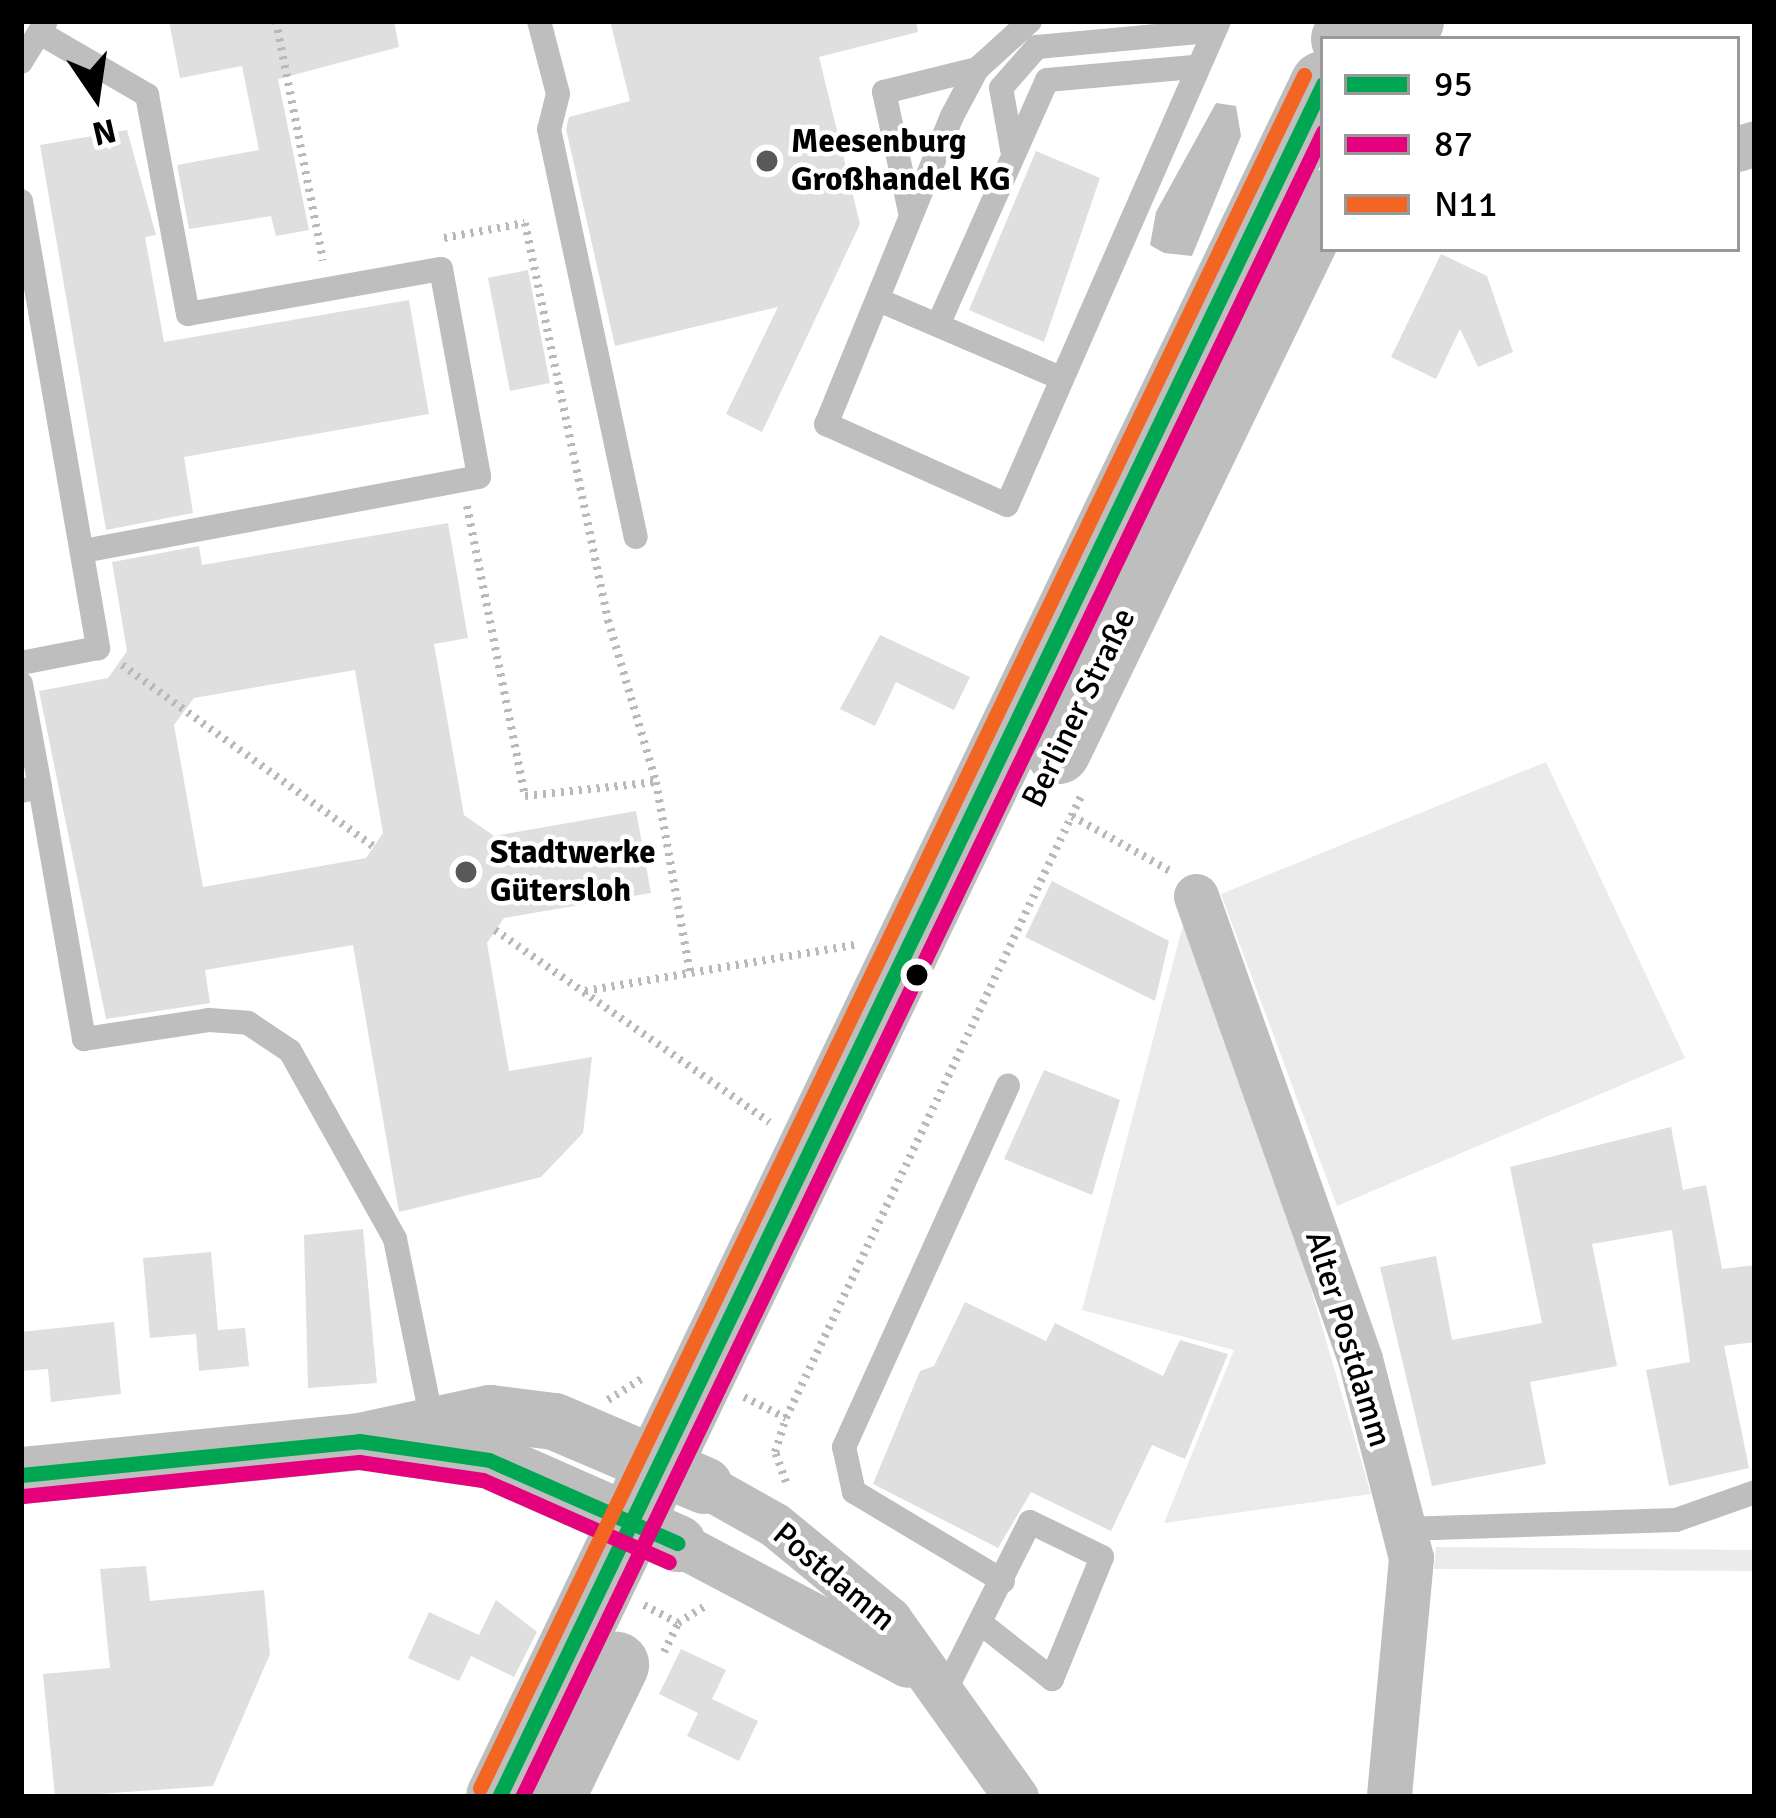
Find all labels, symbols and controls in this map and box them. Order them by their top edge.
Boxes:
north arrow [36,36,156,156]
legend [1320,36,1740,252]
text: 95 [1434,62,1473,107]
text: N [88,109,120,154]
place label: Meesenburg Großhandel KG [791,122,1011,200]
text: 87 [1434,122,1473,167]
marker: Meesenburg Großhandel KG [754,148,780,174]
text: N11 [1434,182,1497,227]
street label: Berliner Straße [1014,602,1144,814]
place label: Stadtwerke Gütersloh [490,833,656,911]
marker: Stadtwerke Gütersloh [453,859,479,885]
unlabelled marker [906,964,928,986]
street label: Alter Postdamm [1296,1226,1400,1452]
street label: Postdamm [765,1514,903,1640]

